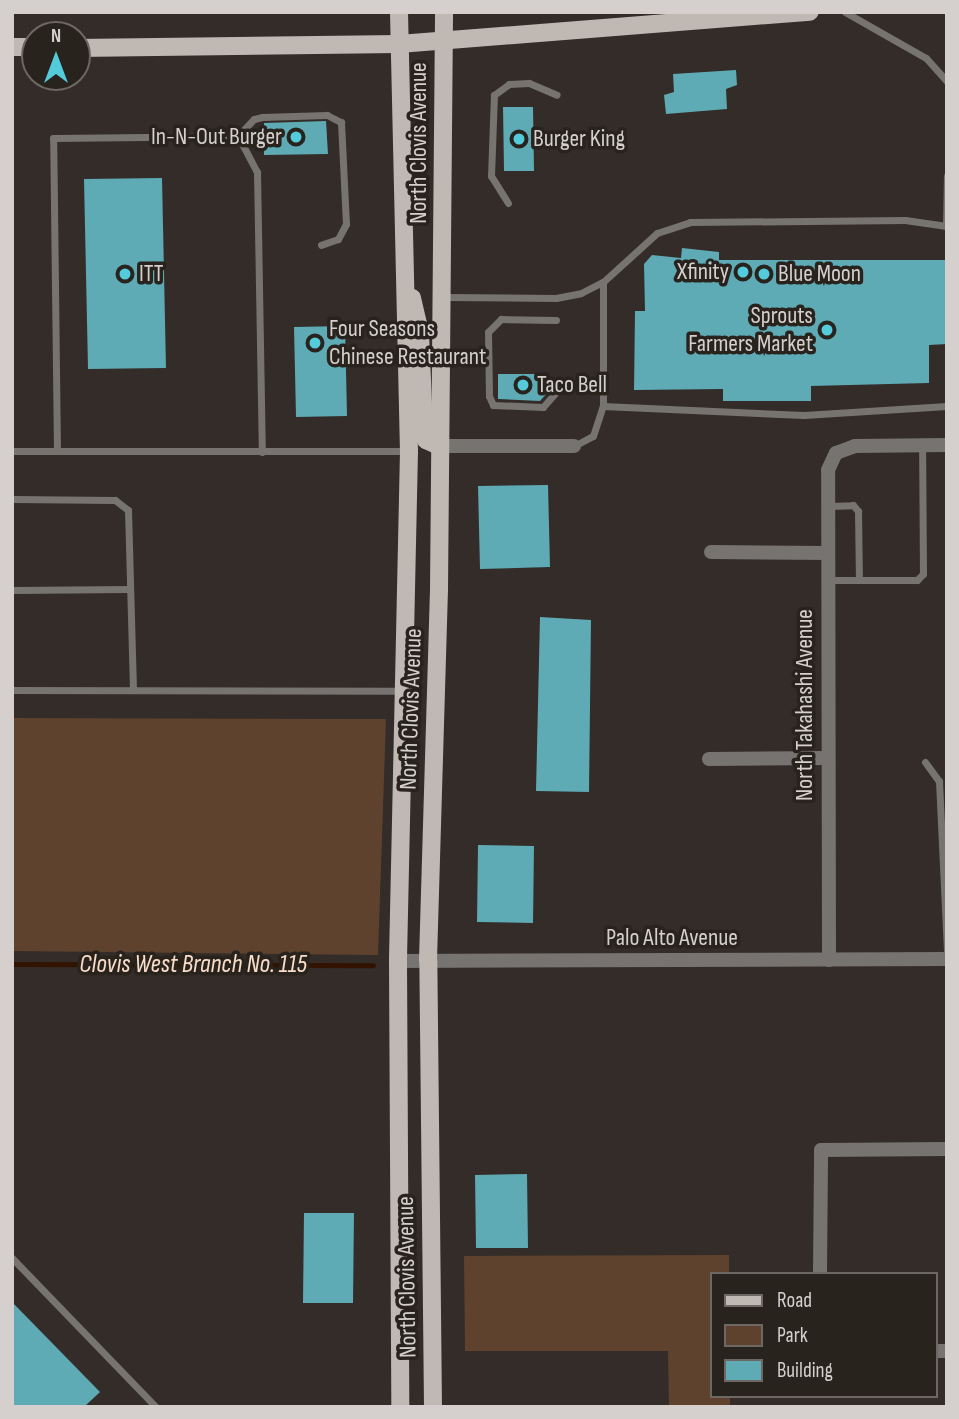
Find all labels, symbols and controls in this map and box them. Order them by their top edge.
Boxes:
north arrow [21,21,91,91]
text: N [51,25,61,48]
street label: North Clovis Avenue [405,62,433,224]
place label: In-N-Out Burger [151,123,282,151]
place label: Burger King [533,125,625,153]
marker: In-N-Out Burger [288,129,304,145]
marker: Burger King [511,131,527,147]
place label: Xfinity [677,258,729,286]
place label: ITT [139,260,163,288]
place label: Blue Moon [778,260,861,288]
marker: Xfinity [735,264,751,280]
marker: ITT [117,266,133,282]
marker: Blue Moon [756,266,772,282]
place label: Sprouts Farmers Market [688,302,813,358]
place label: Four Seasons Chinese Restaurant [329,315,486,371]
marker: Sprouts Farmers Market [819,322,835,338]
marker: Four Seasons Chinese Restaurant [307,335,323,351]
place label: Taco Bell [537,371,607,399]
marker: Taco Bell [515,377,531,393]
street label: North Takahashi Avenue [791,609,819,801]
street label: North Clovis Avenue [394,628,428,790]
street label: Palo Alto Avenue [606,924,738,952]
water label: Clovis West Branch No. 115 [79,949,307,981]
street label: North Clovis Avenue [391,1196,423,1358]
legend [710,1272,938,1398]
text: Road [777,1288,812,1313]
text: Park [777,1323,808,1348]
text: Building [777,1358,833,1383]

